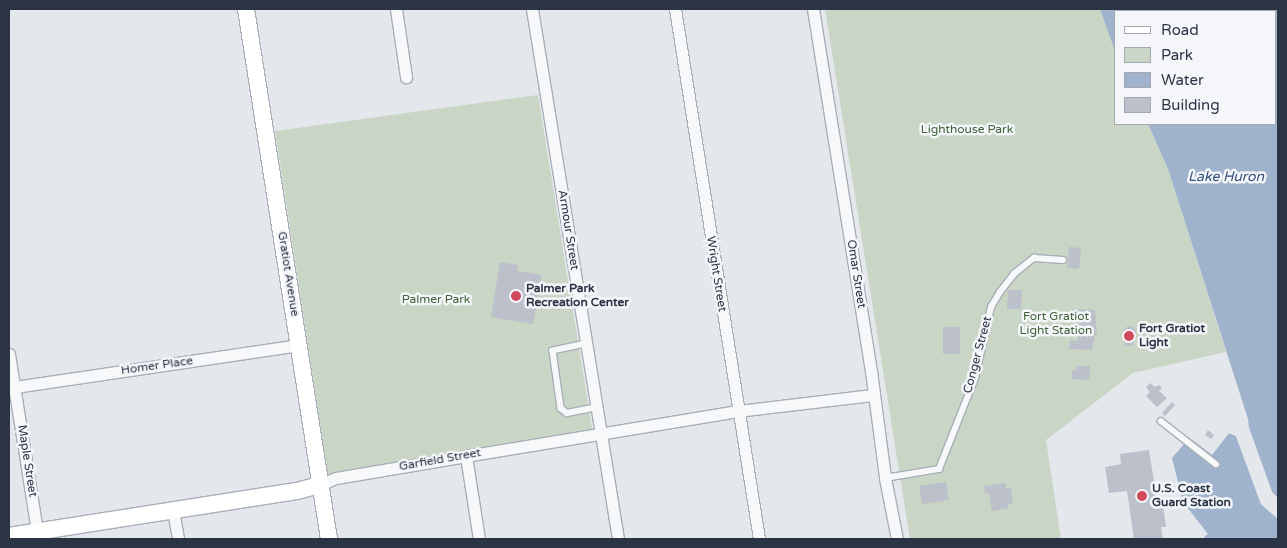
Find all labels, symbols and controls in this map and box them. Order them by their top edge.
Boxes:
legend [1114,10,1277,125]
text: Road [1161,21,1199,39]
text: Park [1161,46,1193,64]
text: Water [1161,71,1204,89]
text: Building [1161,96,1220,114]
park label: Lighthouse Park [921,123,1013,137]
water label: Lake Huron [1188,169,1264,185]
street label: Armour Street [555,189,581,271]
street label: Gratiot Avenue [274,231,302,317]
street label: Wright Street [703,235,729,313]
street label: Omar Street [843,239,869,309]
place label: Palmer Park Recreation Center [526,282,629,310]
marker: Palmer Park Recreation Center [510,290,522,302]
park label: Palmer Park [402,293,470,307]
park label: Fort Gratiot Light Station [1020,310,1092,338]
street label: Conger Street [961,315,995,395]
place label: Fort Gratiot Light [1139,322,1205,350]
marker: Fort Gratiot Light [1123,330,1135,342]
street label: Homer Place [120,354,194,378]
street label: Maple Street [14,424,40,498]
street label: Garfield Street [398,446,482,474]
place label: U.S. Coast Guard Station [1152,482,1231,510]
marker: U.S. Coast Guard Station [1136,490,1148,502]

